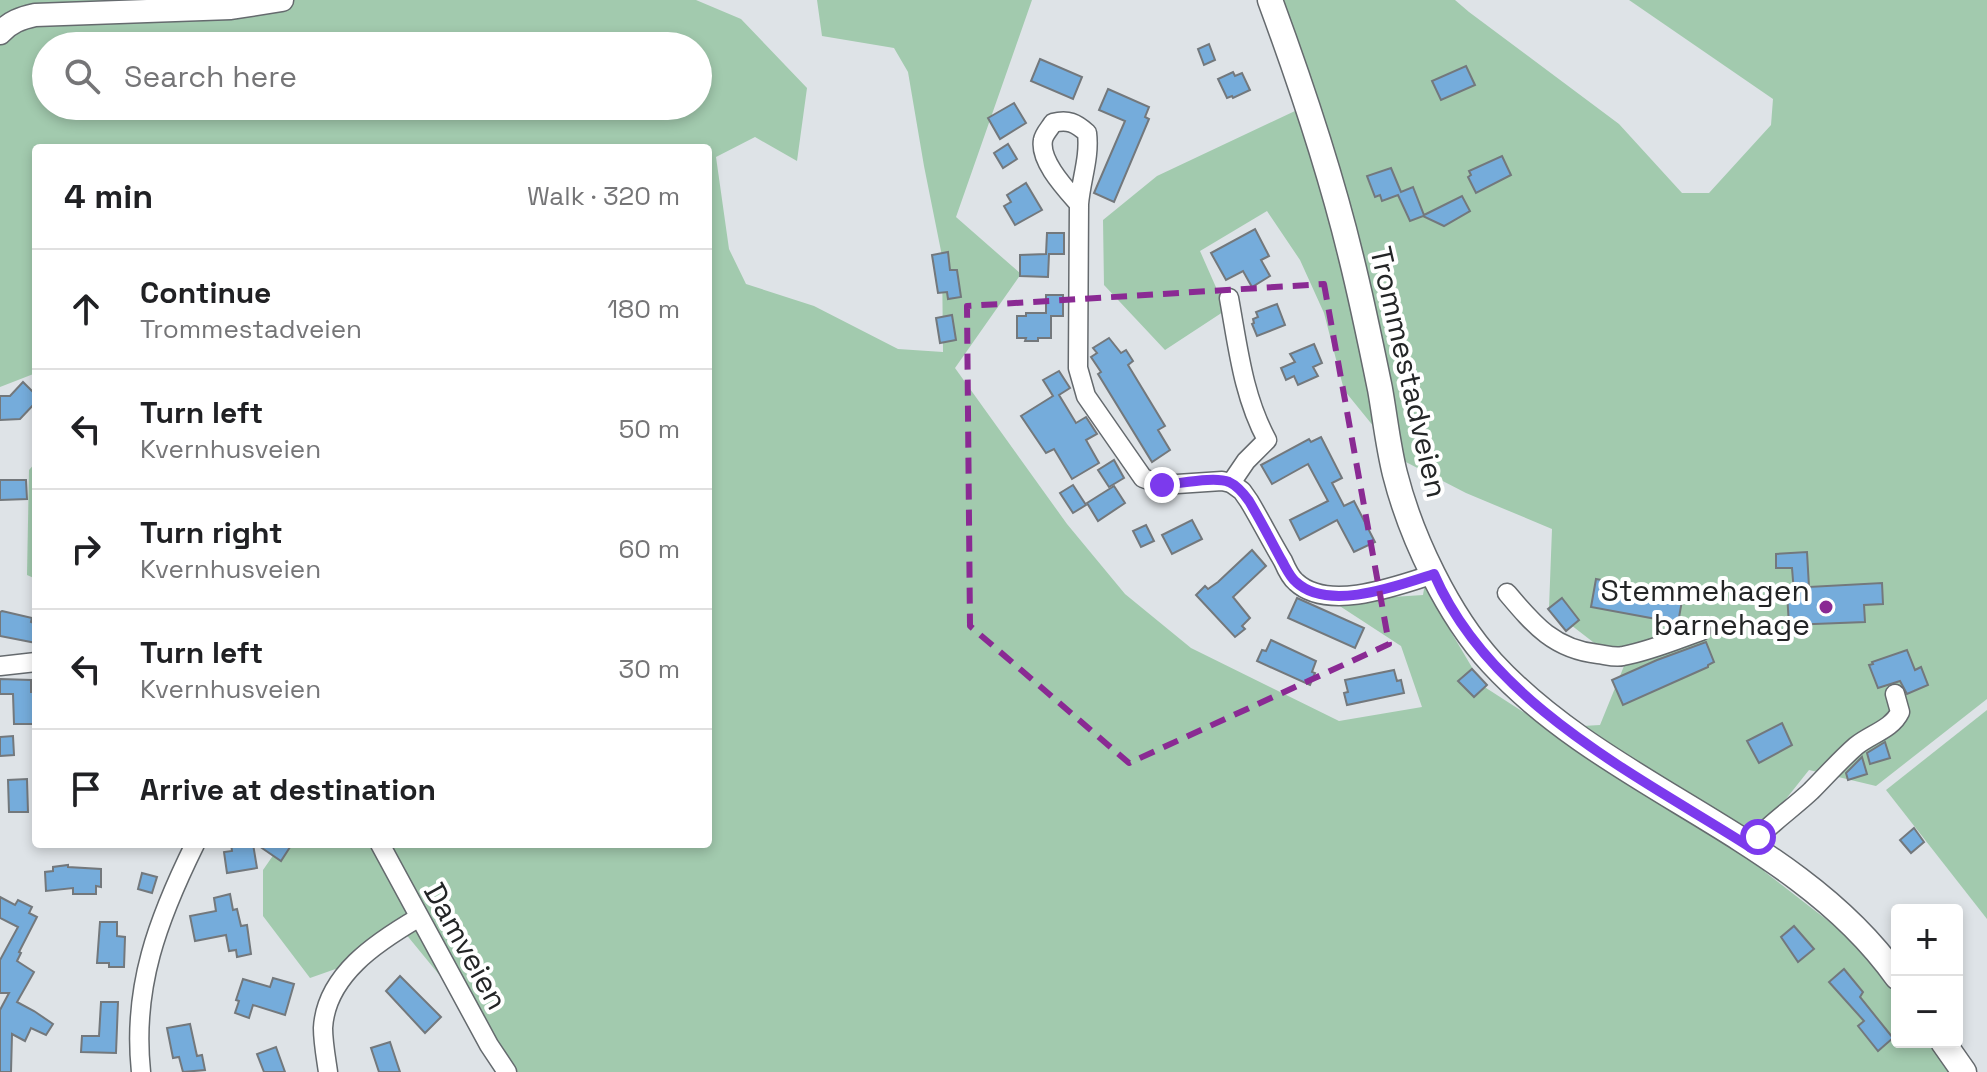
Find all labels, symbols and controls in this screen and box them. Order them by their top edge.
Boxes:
search box [32,32,712,120]
icon: search [60,54,104,98]
text: Search here [124,57,297,96]
text: 4 min [64,175,153,218]
text: Walk · 320 m [527,179,680,213]
street label: Trommestadveien [1361,243,1457,501]
text: Continue [140,273,271,312]
icon: ahead [64,287,108,331]
text: 180 m [607,292,680,326]
text: Trommestadveien [140,312,362,346]
text: Turn left [140,393,263,432]
icon: left [64,407,108,451]
text: 50 m [619,412,680,446]
text: Kvernhusveien [140,432,321,466]
route end [1144,467,1180,503]
text: Turn right [140,513,283,552]
icon: right [64,527,108,571]
text: 60 m [618,532,680,566]
text: Kvernhusveien [140,552,321,586]
place label: Stemmehagen barnehage [1601,571,1810,644]
marker: Stemmehagen barnehage [1817,598,1835,616]
text: Turn left [140,633,263,672]
icon: left [64,647,108,691]
text: 30 m [619,652,680,686]
text: Kvernhusveien [140,672,321,706]
icon: arrive [64,767,108,811]
text: Arrive at destination [140,770,436,809]
route start [1740,819,1776,855]
street label: Damveien [415,876,517,1016]
map controls [1891,904,1963,1048]
button: + [1891,904,1963,976]
button: − [1891,976,1963,1048]

